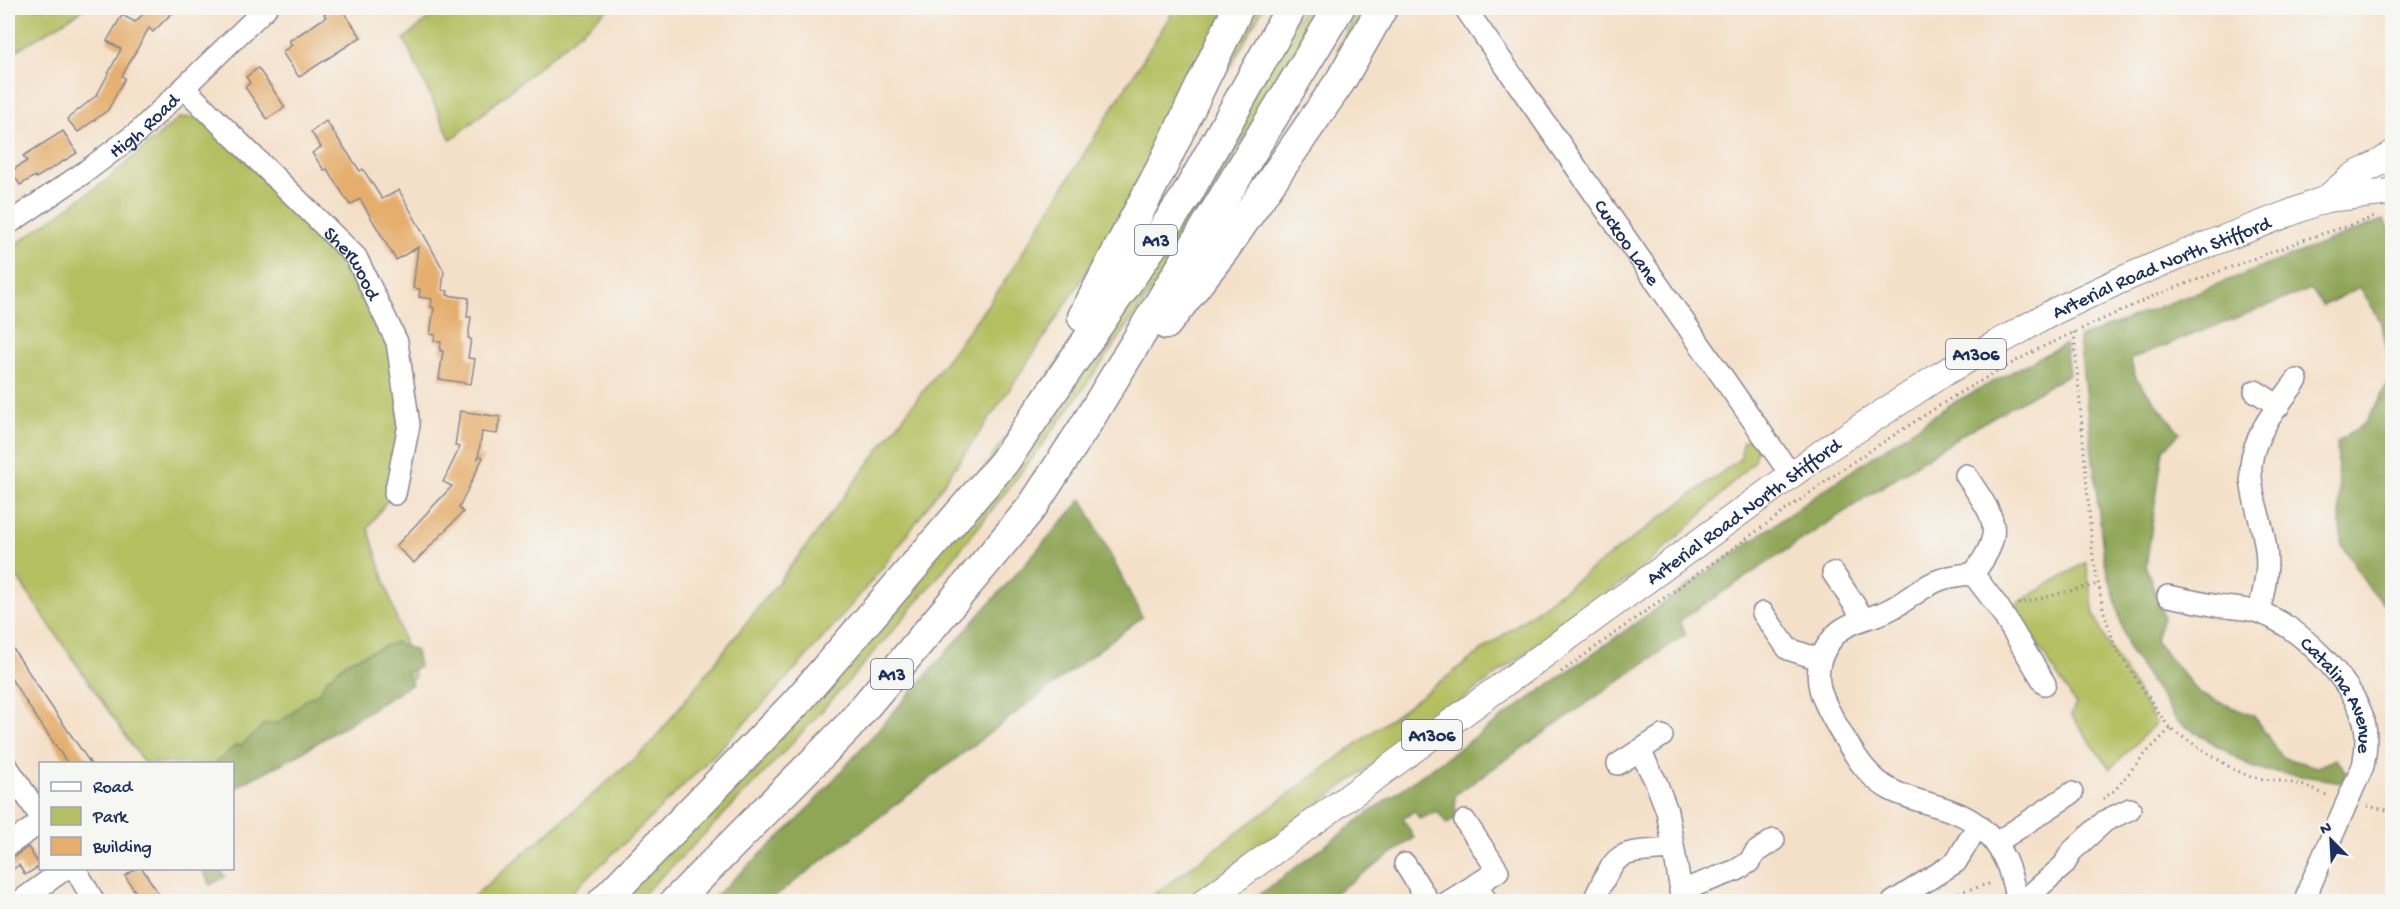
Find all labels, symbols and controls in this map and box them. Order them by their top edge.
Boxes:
street label: High Road [106,89,187,165]
street label: Cuckoo Lane [1587,196,1664,292]
street label: Arterial Road North Stifford [2049,213,2277,326]
street label: Sherwood [317,223,384,307]
road number: A13 [1135,225,1177,255]
road number: A1306 [1946,339,2006,369]
street label: Arterial Road North Stifford [1643,434,1848,592]
street label: Catalina Avenue [2294,633,2374,755]
road number: A13 [871,659,913,689]
road number: A1306 [1402,720,1462,750]
legend [39,762,234,870]
text: Road [93,778,134,799]
text: Park [92,808,129,829]
north arrow [2301,810,2361,870]
text: N [2318,818,2335,840]
text: Building [92,838,152,859]

